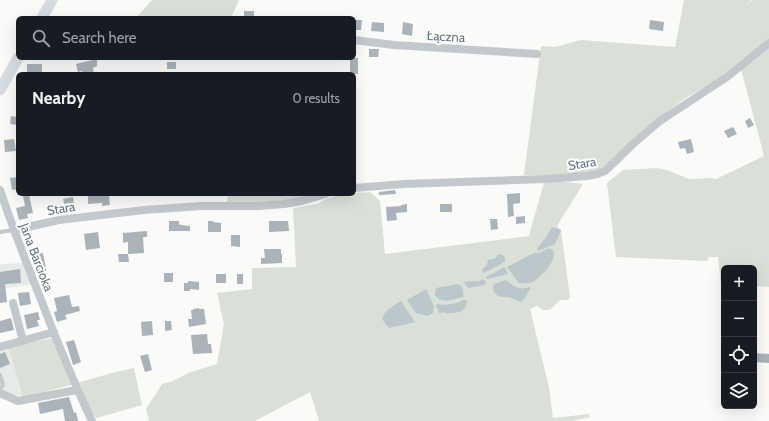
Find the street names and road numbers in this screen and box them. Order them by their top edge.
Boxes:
street label: Łączna [426,27,466,45]
street label: Stara [567,153,598,173]
street label: Stara [46,198,77,218]
street label: Jana Barcioka [16,220,58,294]

